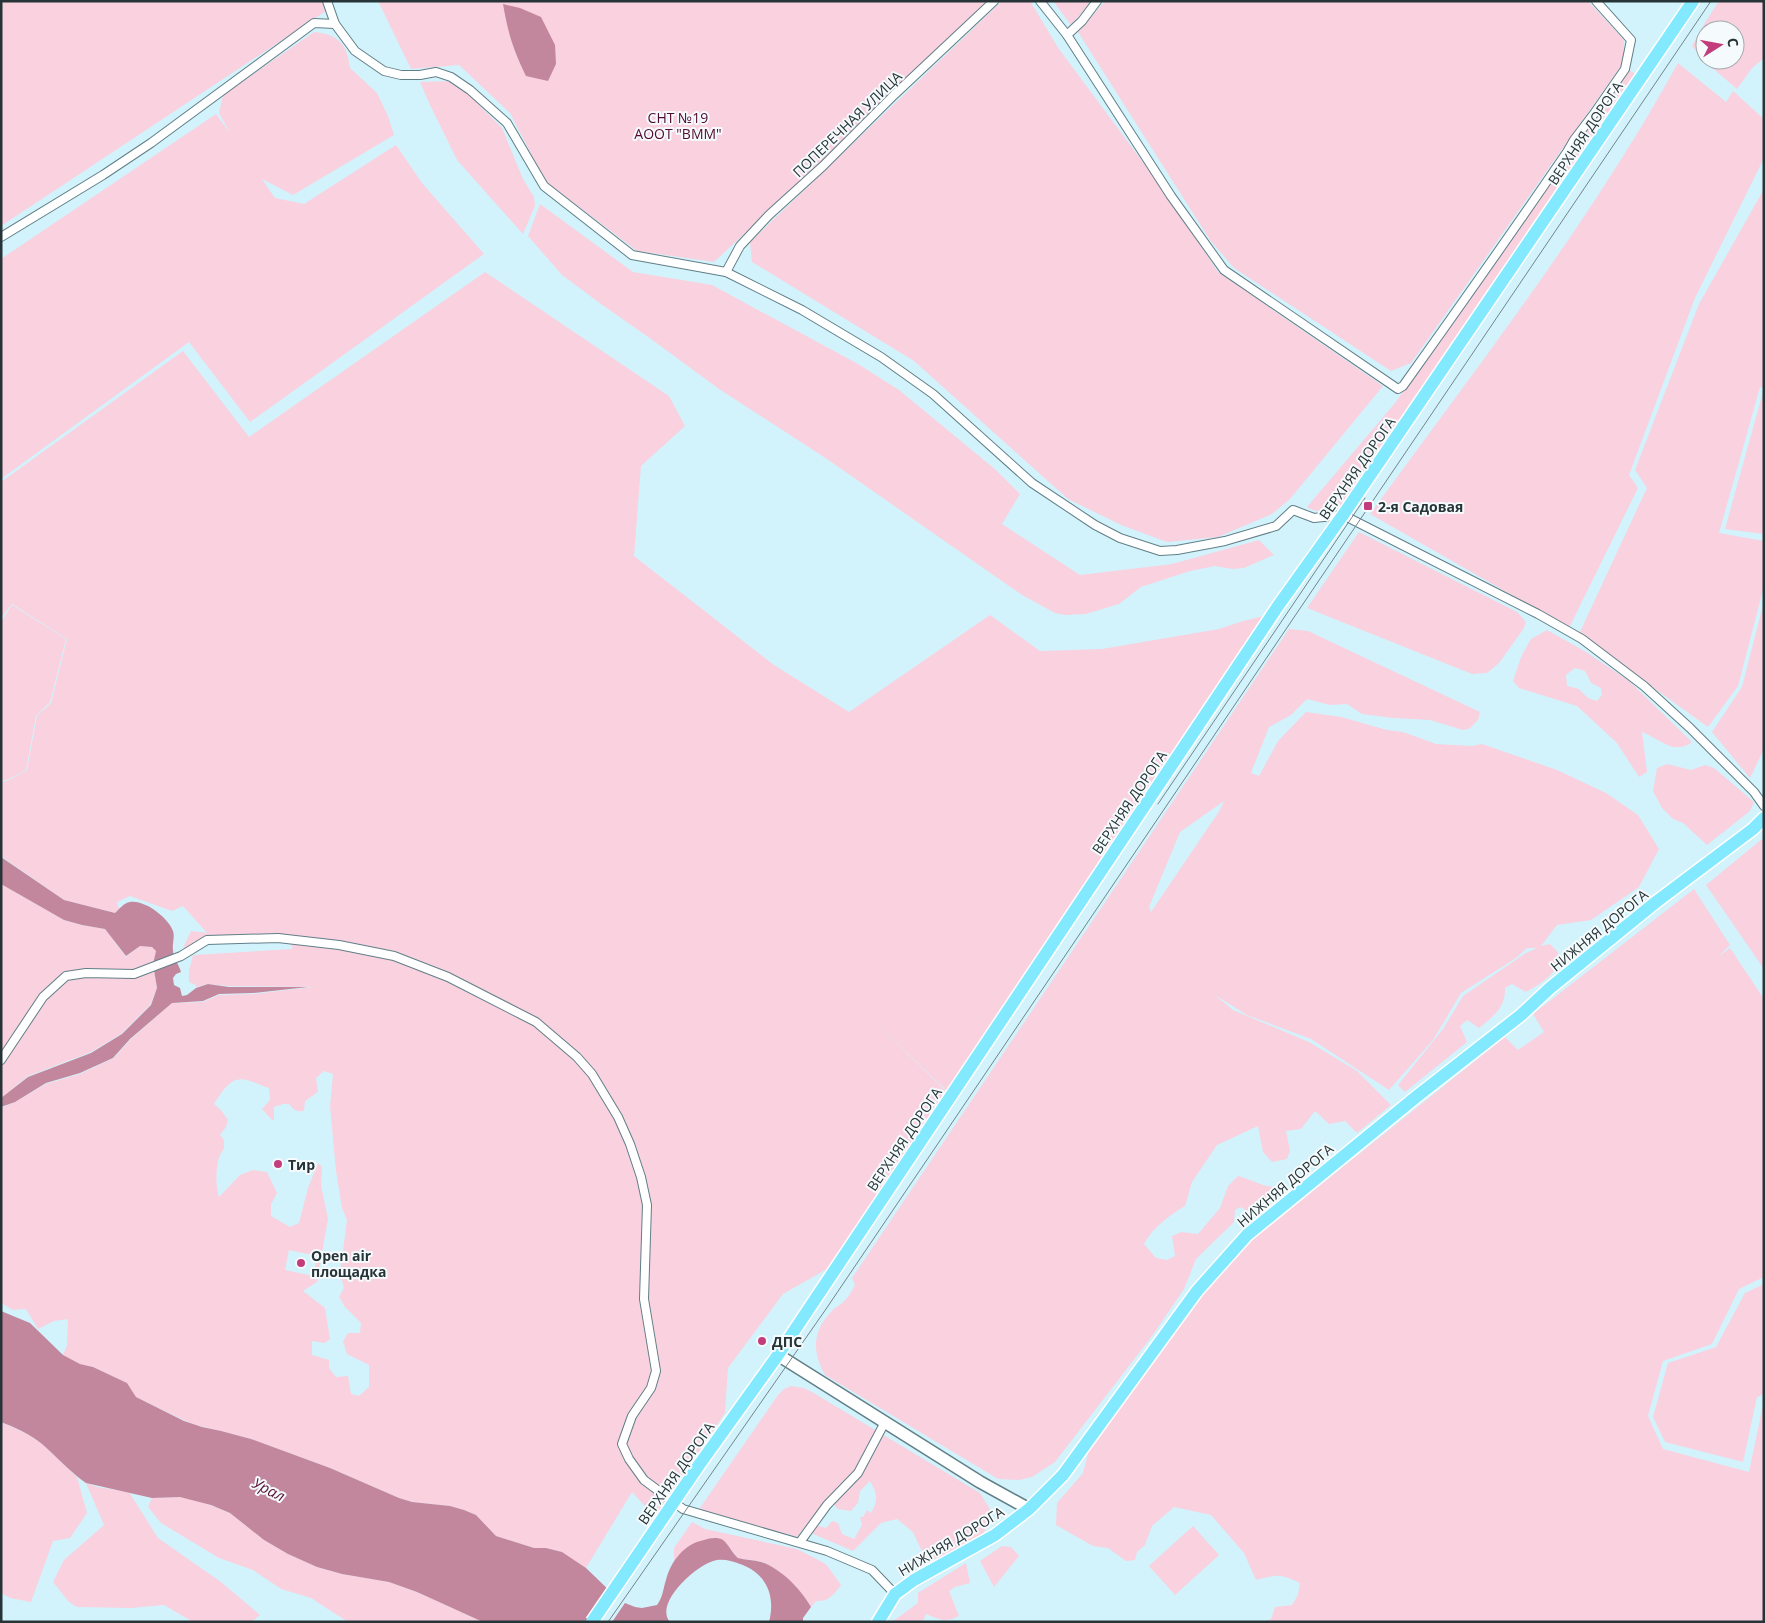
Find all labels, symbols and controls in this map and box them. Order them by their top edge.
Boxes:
north arrow [1695,20,1745,70]
text: С [1723,36,1743,49]
street label: ПОПЕРЕЧНАЯ УЛИЦА [788,67,906,181]
street label: ВЕРХНЯЯ ДОРОГА [1543,77,1627,188]
park label: СНТ №19 АООТ "ВММ" [634,108,722,143]
street label: ВЕРХНЯЯ ДОРОГА [1315,413,1400,523]
place label: 2-я Садовая [1378,497,1463,516]
marker: 2-я Садовая [1362,500,1374,512]
street label: ВЕРХНЯЯ ДОРОГА [1087,746,1171,857]
street label: НИЖНЯЯ ДОРОГА [1546,885,1652,975]
street label: ВЕРХНЯЯ ДОРОГА [862,1083,946,1194]
street label: НИЖНЯЯ ДОРОГА [1233,1139,1337,1231]
place label: Тир [288,1155,315,1174]
marker: Тир [272,1158,284,1170]
place label: Open air площадка [311,1246,387,1281]
marker: Open air площадка [295,1257,307,1269]
place label: ДПС [772,1332,802,1351]
marker: ДПС [756,1335,768,1347]
street label: ВЕРХНЯЯ ДОРОГА [634,1418,719,1528]
water label: Урал [249,1472,289,1506]
street label: НИЖНЯЯ ДОРОГА [895,1502,1008,1580]

